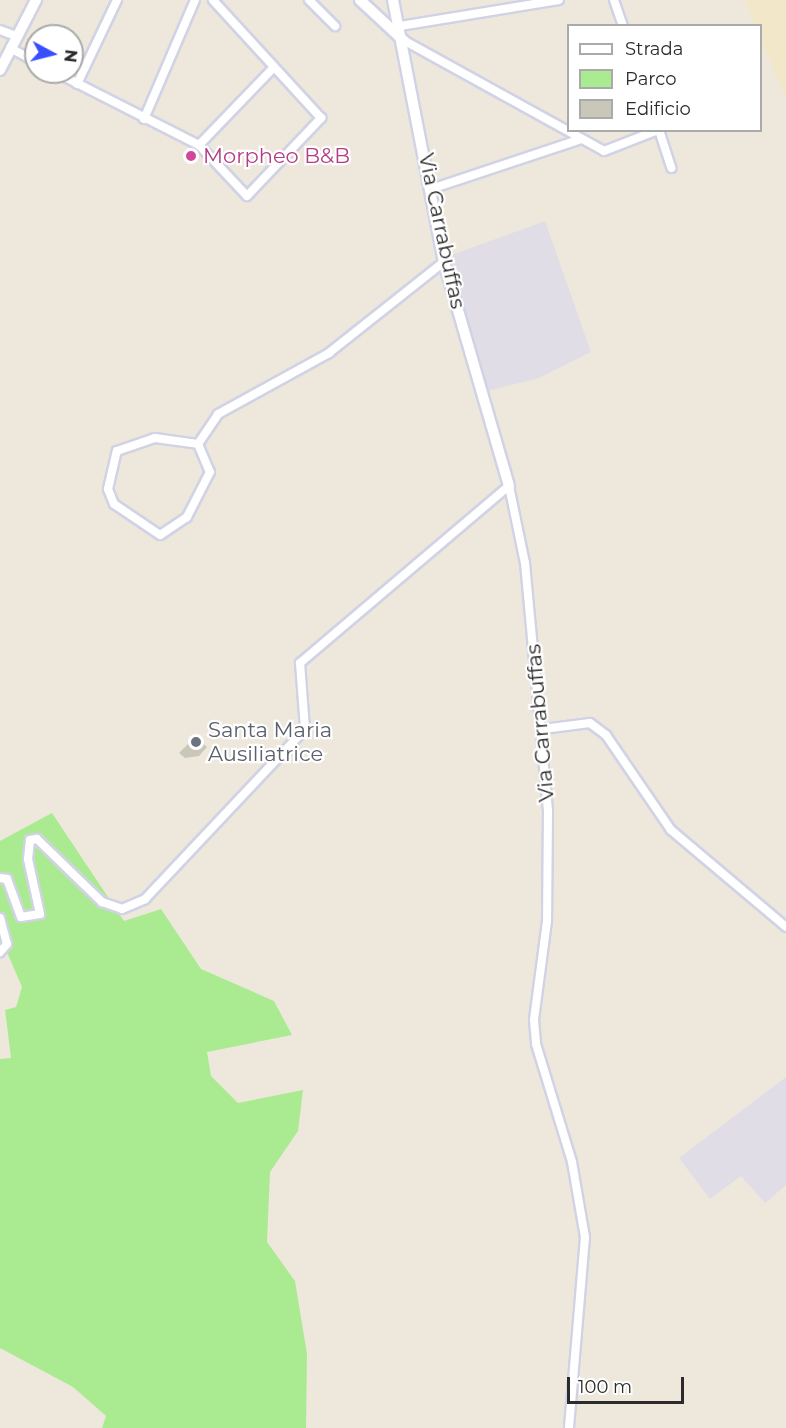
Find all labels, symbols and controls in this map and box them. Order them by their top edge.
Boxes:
north arrow [24,24,84,84]
legend [567,24,762,132]
text: Strada [625,38,683,60]
text: N [60,48,81,64]
text: Parco [625,68,677,90]
text: Edificio [625,98,691,120]
place label: Morpheo B&B [203,143,350,169]
marker: Morpheo B&B [184,149,198,163]
street label: Via Carrabuffas [413,151,471,311]
street label: Via Carrabuffas [521,643,559,803]
place label: Santa Maria Ausiliatrice [208,717,332,767]
marker: Santa Maria Ausiliatrice [189,735,203,749]
scale bar [570,1365,687,1403]
text: 100 m [578,1376,632,1398]

